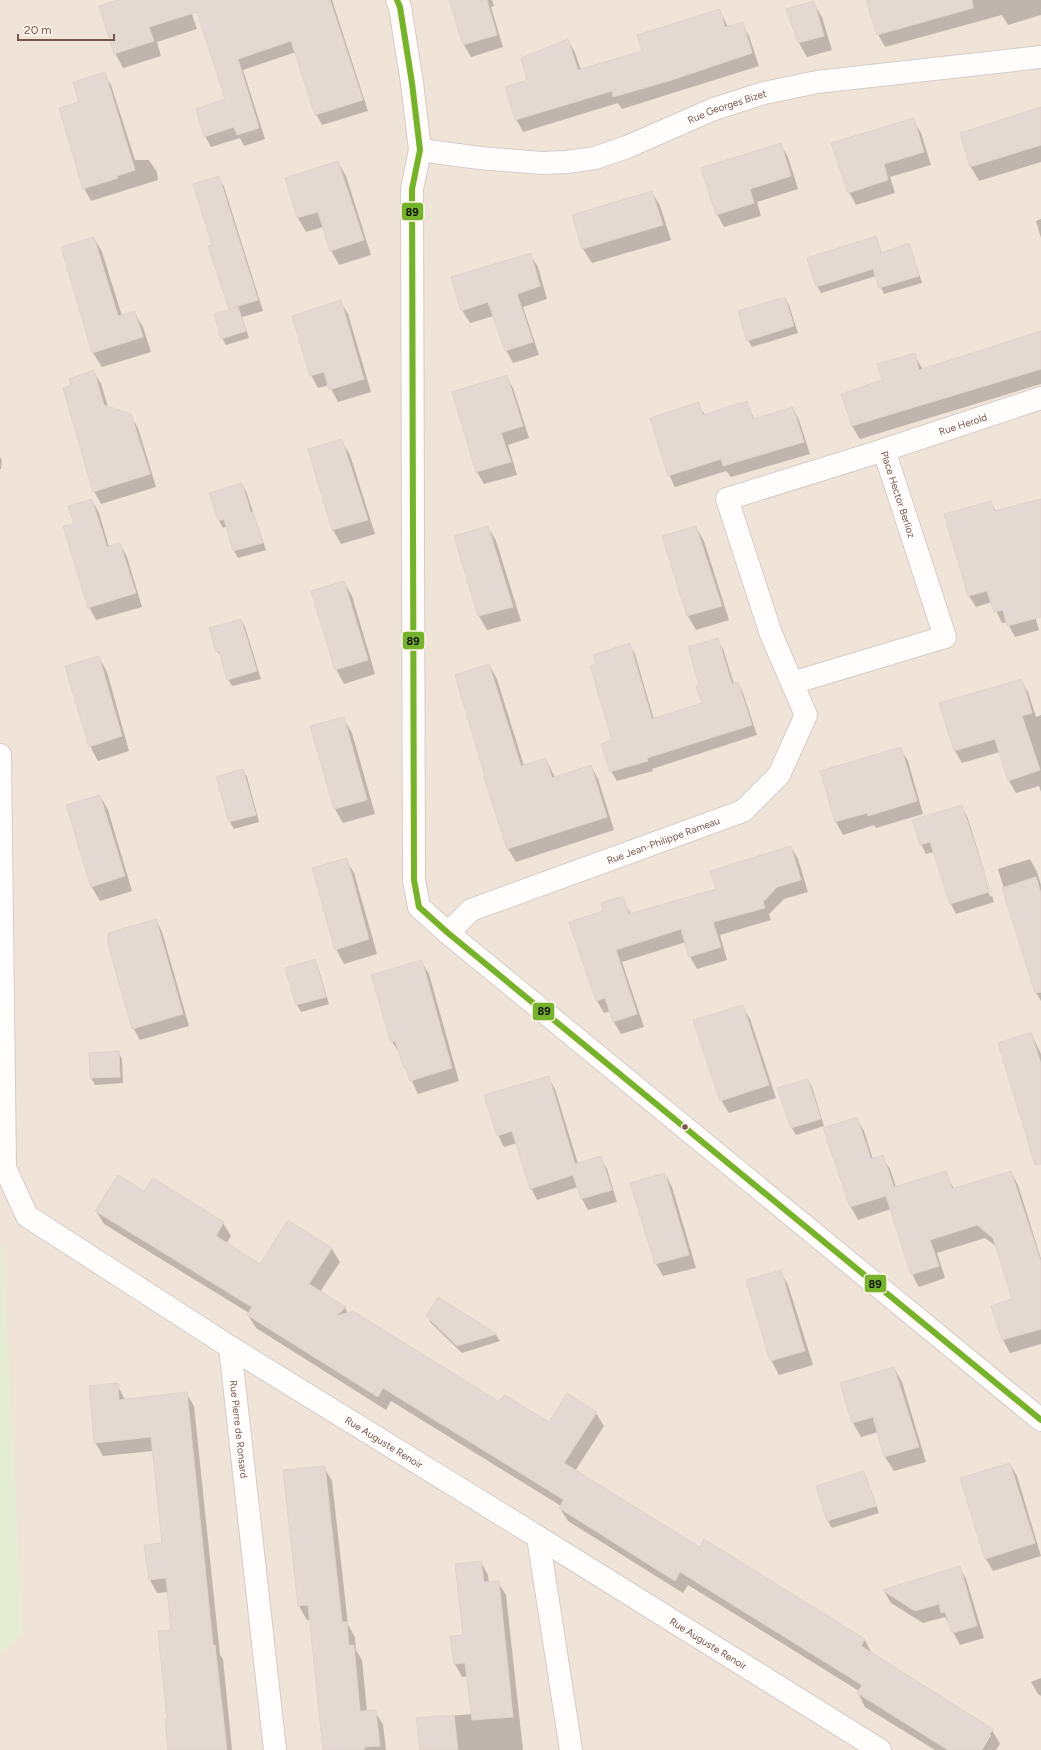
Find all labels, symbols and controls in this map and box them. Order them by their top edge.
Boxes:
scale bar [18,16,114,42]
text: 20 m [24,23,52,37]
street label: Rue Georges Bizet [685,86,768,126]
line badge: 89 [401,202,424,221]
text: 89 [405,206,419,219]
street label: Rue Herold [937,410,989,438]
street label: Place Hector Berlioz [878,449,919,539]
line badge: 89 [402,631,425,650]
text: 89 [406,635,420,648]
street label: Rue Jean-Philippe Rameau [605,814,721,867]
line badge: 89 [532,1002,555,1021]
text: 89 [537,1005,551,1018]
unlabelled marker [680,1122,690,1132]
line badge: 89 [864,1274,887,1293]
text: 89 [868,1278,882,1291]
street label: Rue Pierre de Ronsard [227,1379,251,1479]
street label: Rue Auguste Renoir [343,1413,426,1471]
street label: Rue Auguste Renoir [667,1614,750,1673]

